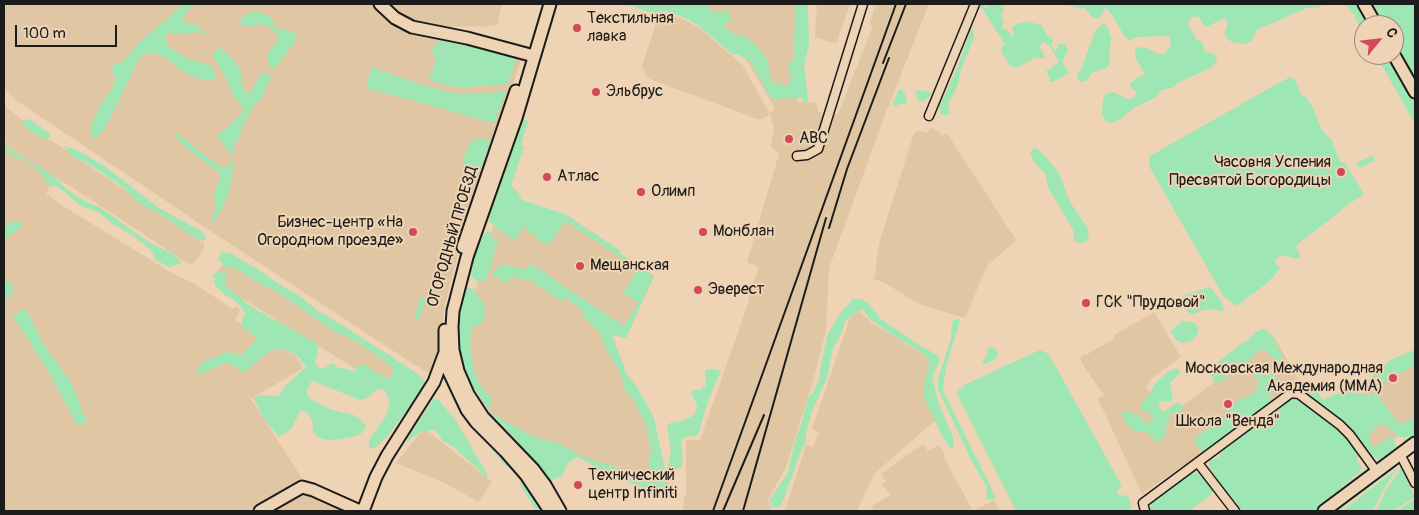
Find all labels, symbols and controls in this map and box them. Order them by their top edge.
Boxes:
place label: Текстильная лавка [587,9,674,47]
scale bar [18,15,120,47]
north arrow [1354,15,1404,65]
marker: Текстильная лавка [571,22,583,34]
text: 100 m [23,24,66,43]
text: С [1382,25,1401,41]
place label: Эльбрус [606,82,663,102]
marker: Эльбрус [590,86,602,98]
place label: ABC [799,129,828,149]
marker: ABC [783,133,795,145]
place label: Часовня Успения Пресвятой Богородицы [1169,153,1331,191]
street label: ОГОРОДНЫЙ ПРОЕЗД [424,164,482,310]
marker: Часовня Успения Пресвятой Богородицы [1335,166,1347,178]
place label: Атлас [557,167,599,187]
marker: Атлас [541,171,553,183]
place label: Олимп [651,182,695,202]
marker: Олимп [635,186,647,198]
place label: Бизнес-центр «На Огородном проезде» [257,213,403,251]
place label: Монблан [713,222,774,242]
marker: Бизнес-центр «На Огородном проезде» [407,226,419,238]
marker: Монблан [697,226,709,238]
place label: Мещанская [590,256,669,276]
marker: Мещанская [574,260,586,272]
place label: Эверест [708,280,765,300]
marker: Эверест [692,284,704,296]
place label: ГСК "Прудовой" [1096,293,1206,313]
marker: ГСК "Прудовой" [1080,297,1092,309]
place label: Московская Международная Академия (ММА) [1185,359,1383,397]
marker: Московская Международная Академия (ММА) [1387,372,1399,384]
marker: Школа "Венда" [1222,398,1234,410]
place label: Школа "Венда" [1176,412,1280,432]
place label: Технический центр Infiniti [588,466,677,504]
marker: Технический центр Infiniti [572,479,584,491]

